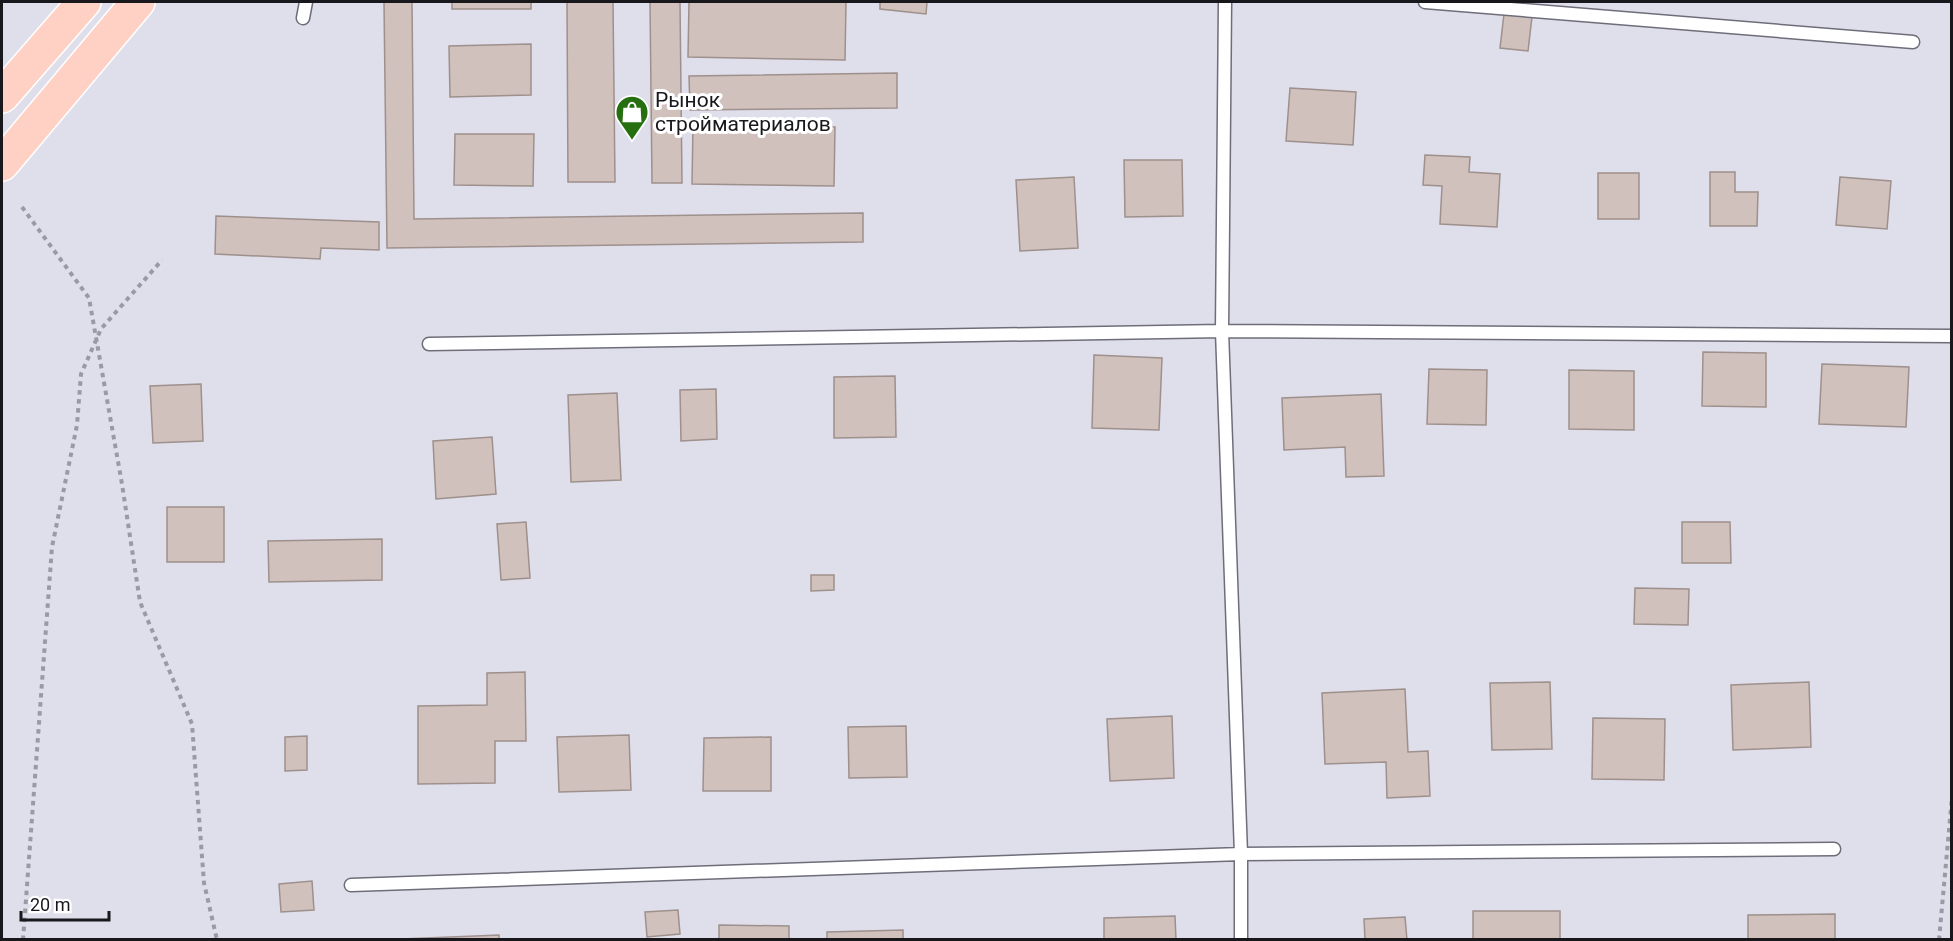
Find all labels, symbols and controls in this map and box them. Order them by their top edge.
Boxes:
place label: Рынок стройматериалов [655,88,831,136]
shop icon: Рынок стройматериалов [614,94,650,141]
scale bar [21,884,110,922]
text: 20 m [30,894,70,915]

